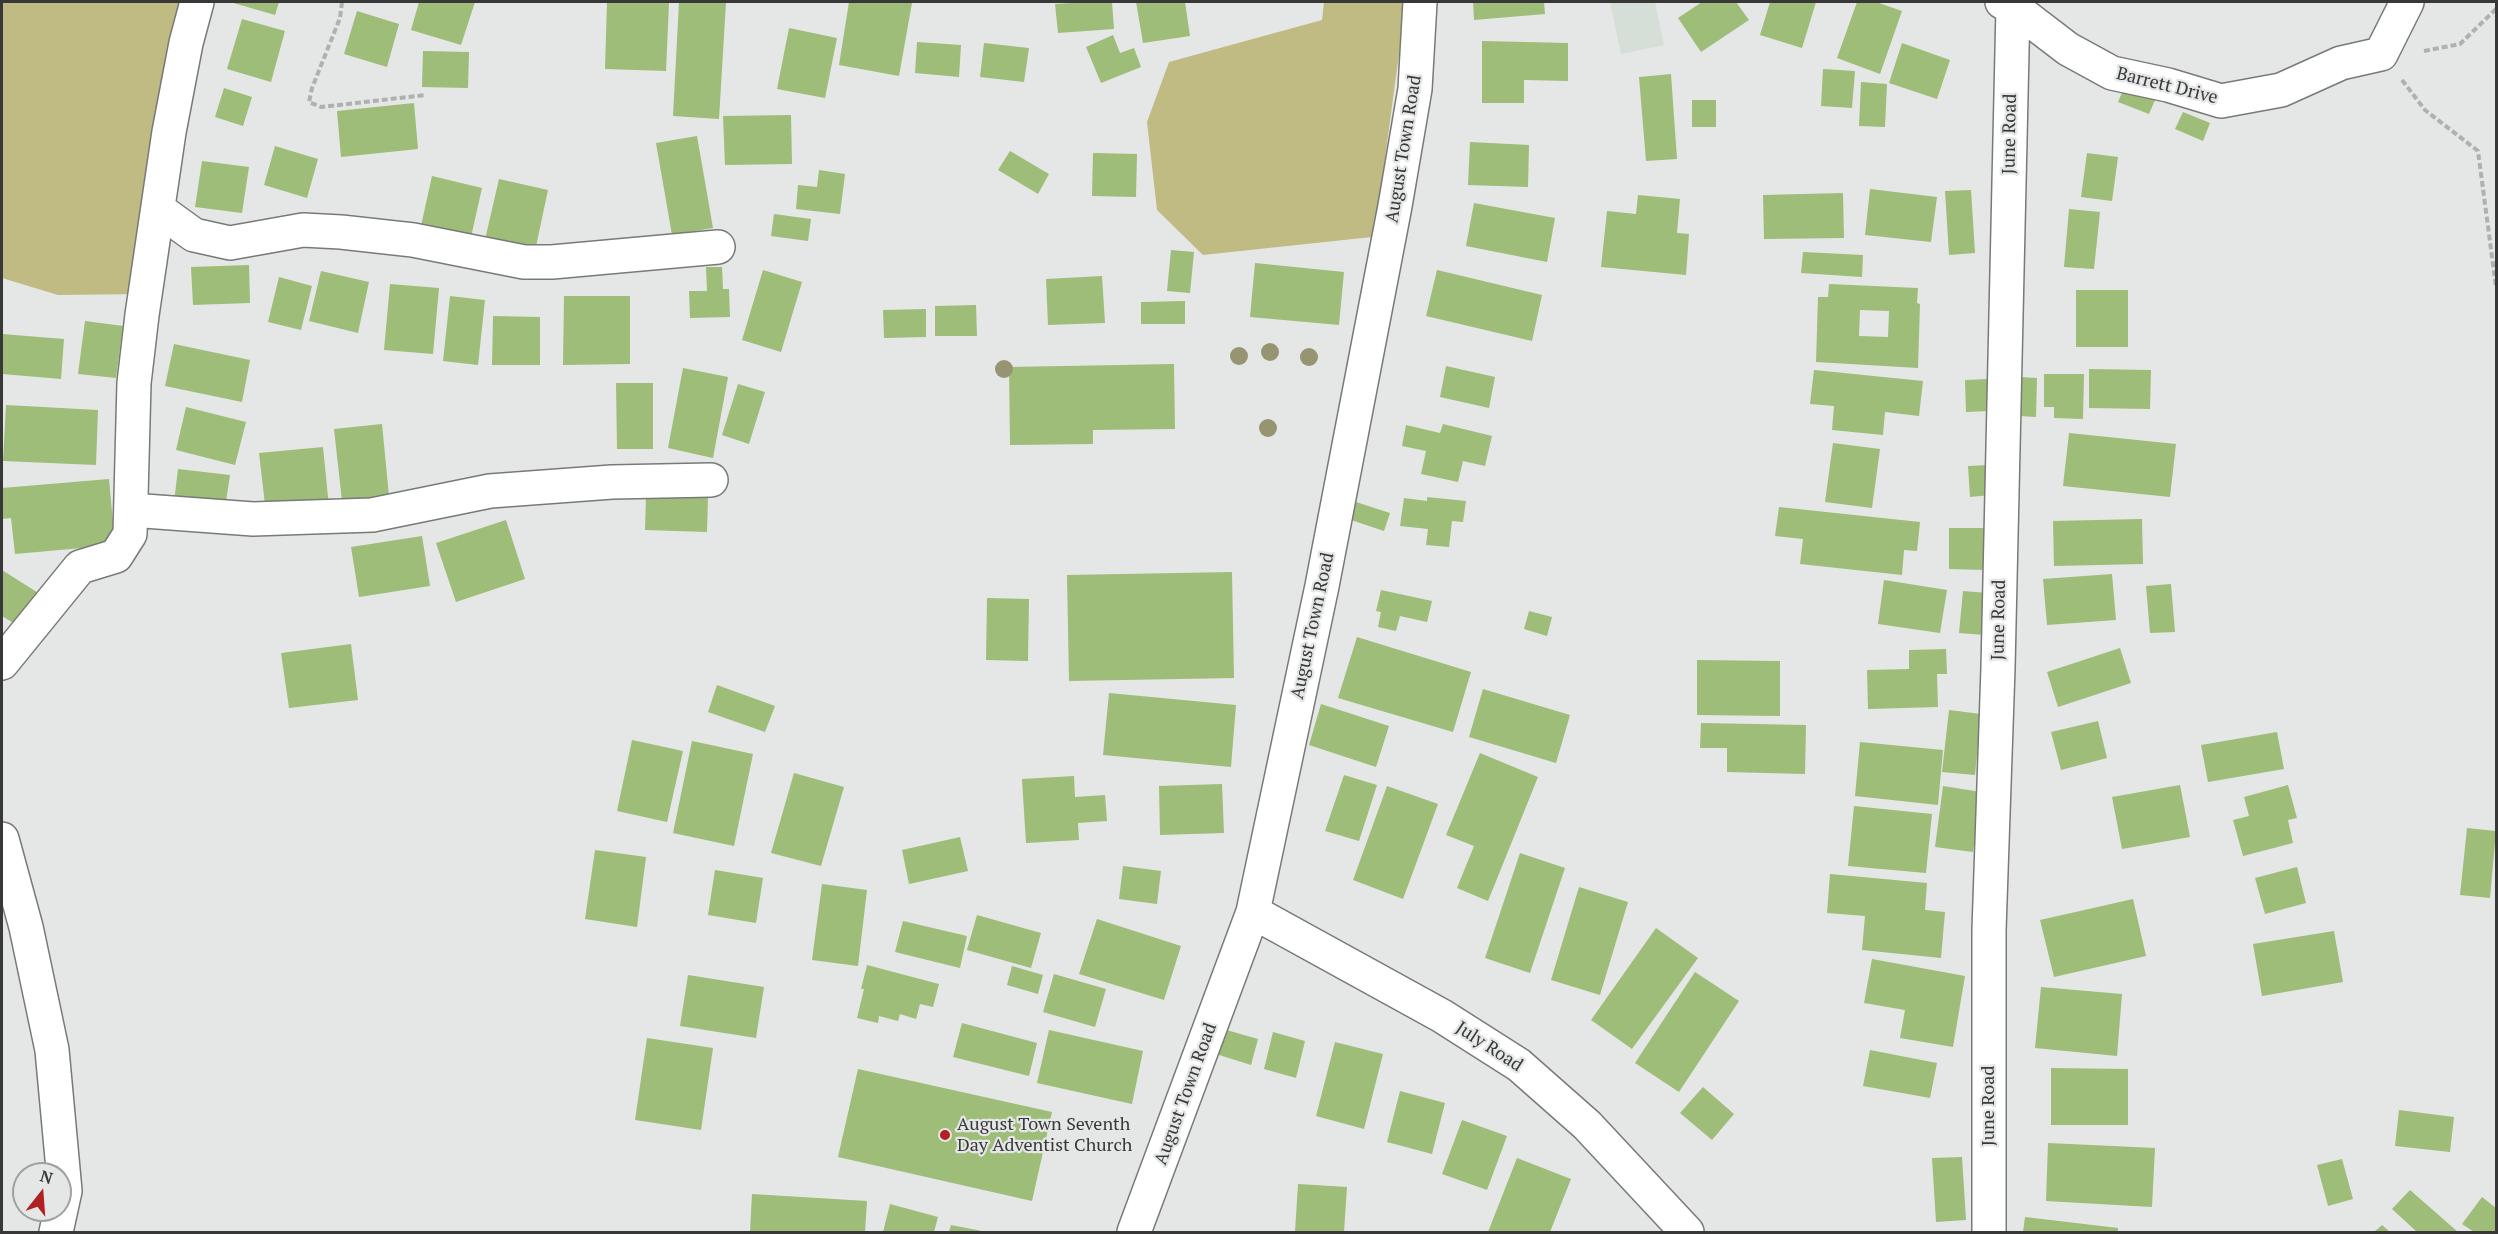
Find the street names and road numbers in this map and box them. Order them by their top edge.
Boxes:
street label: Barrett Drive [2114,63,2220,109]
street label: August Town Road [1382,74,1426,224]
street label: June Road [1998,93,2022,175]
street label: August Town Road [1287,551,1339,701]
street label: June Road [1987,579,2011,661]
street label: July Road [1451,1017,1527,1077]
street label: August Town Road [1150,1020,1222,1168]
street label: June Road [1978,1066,2000,1146]

